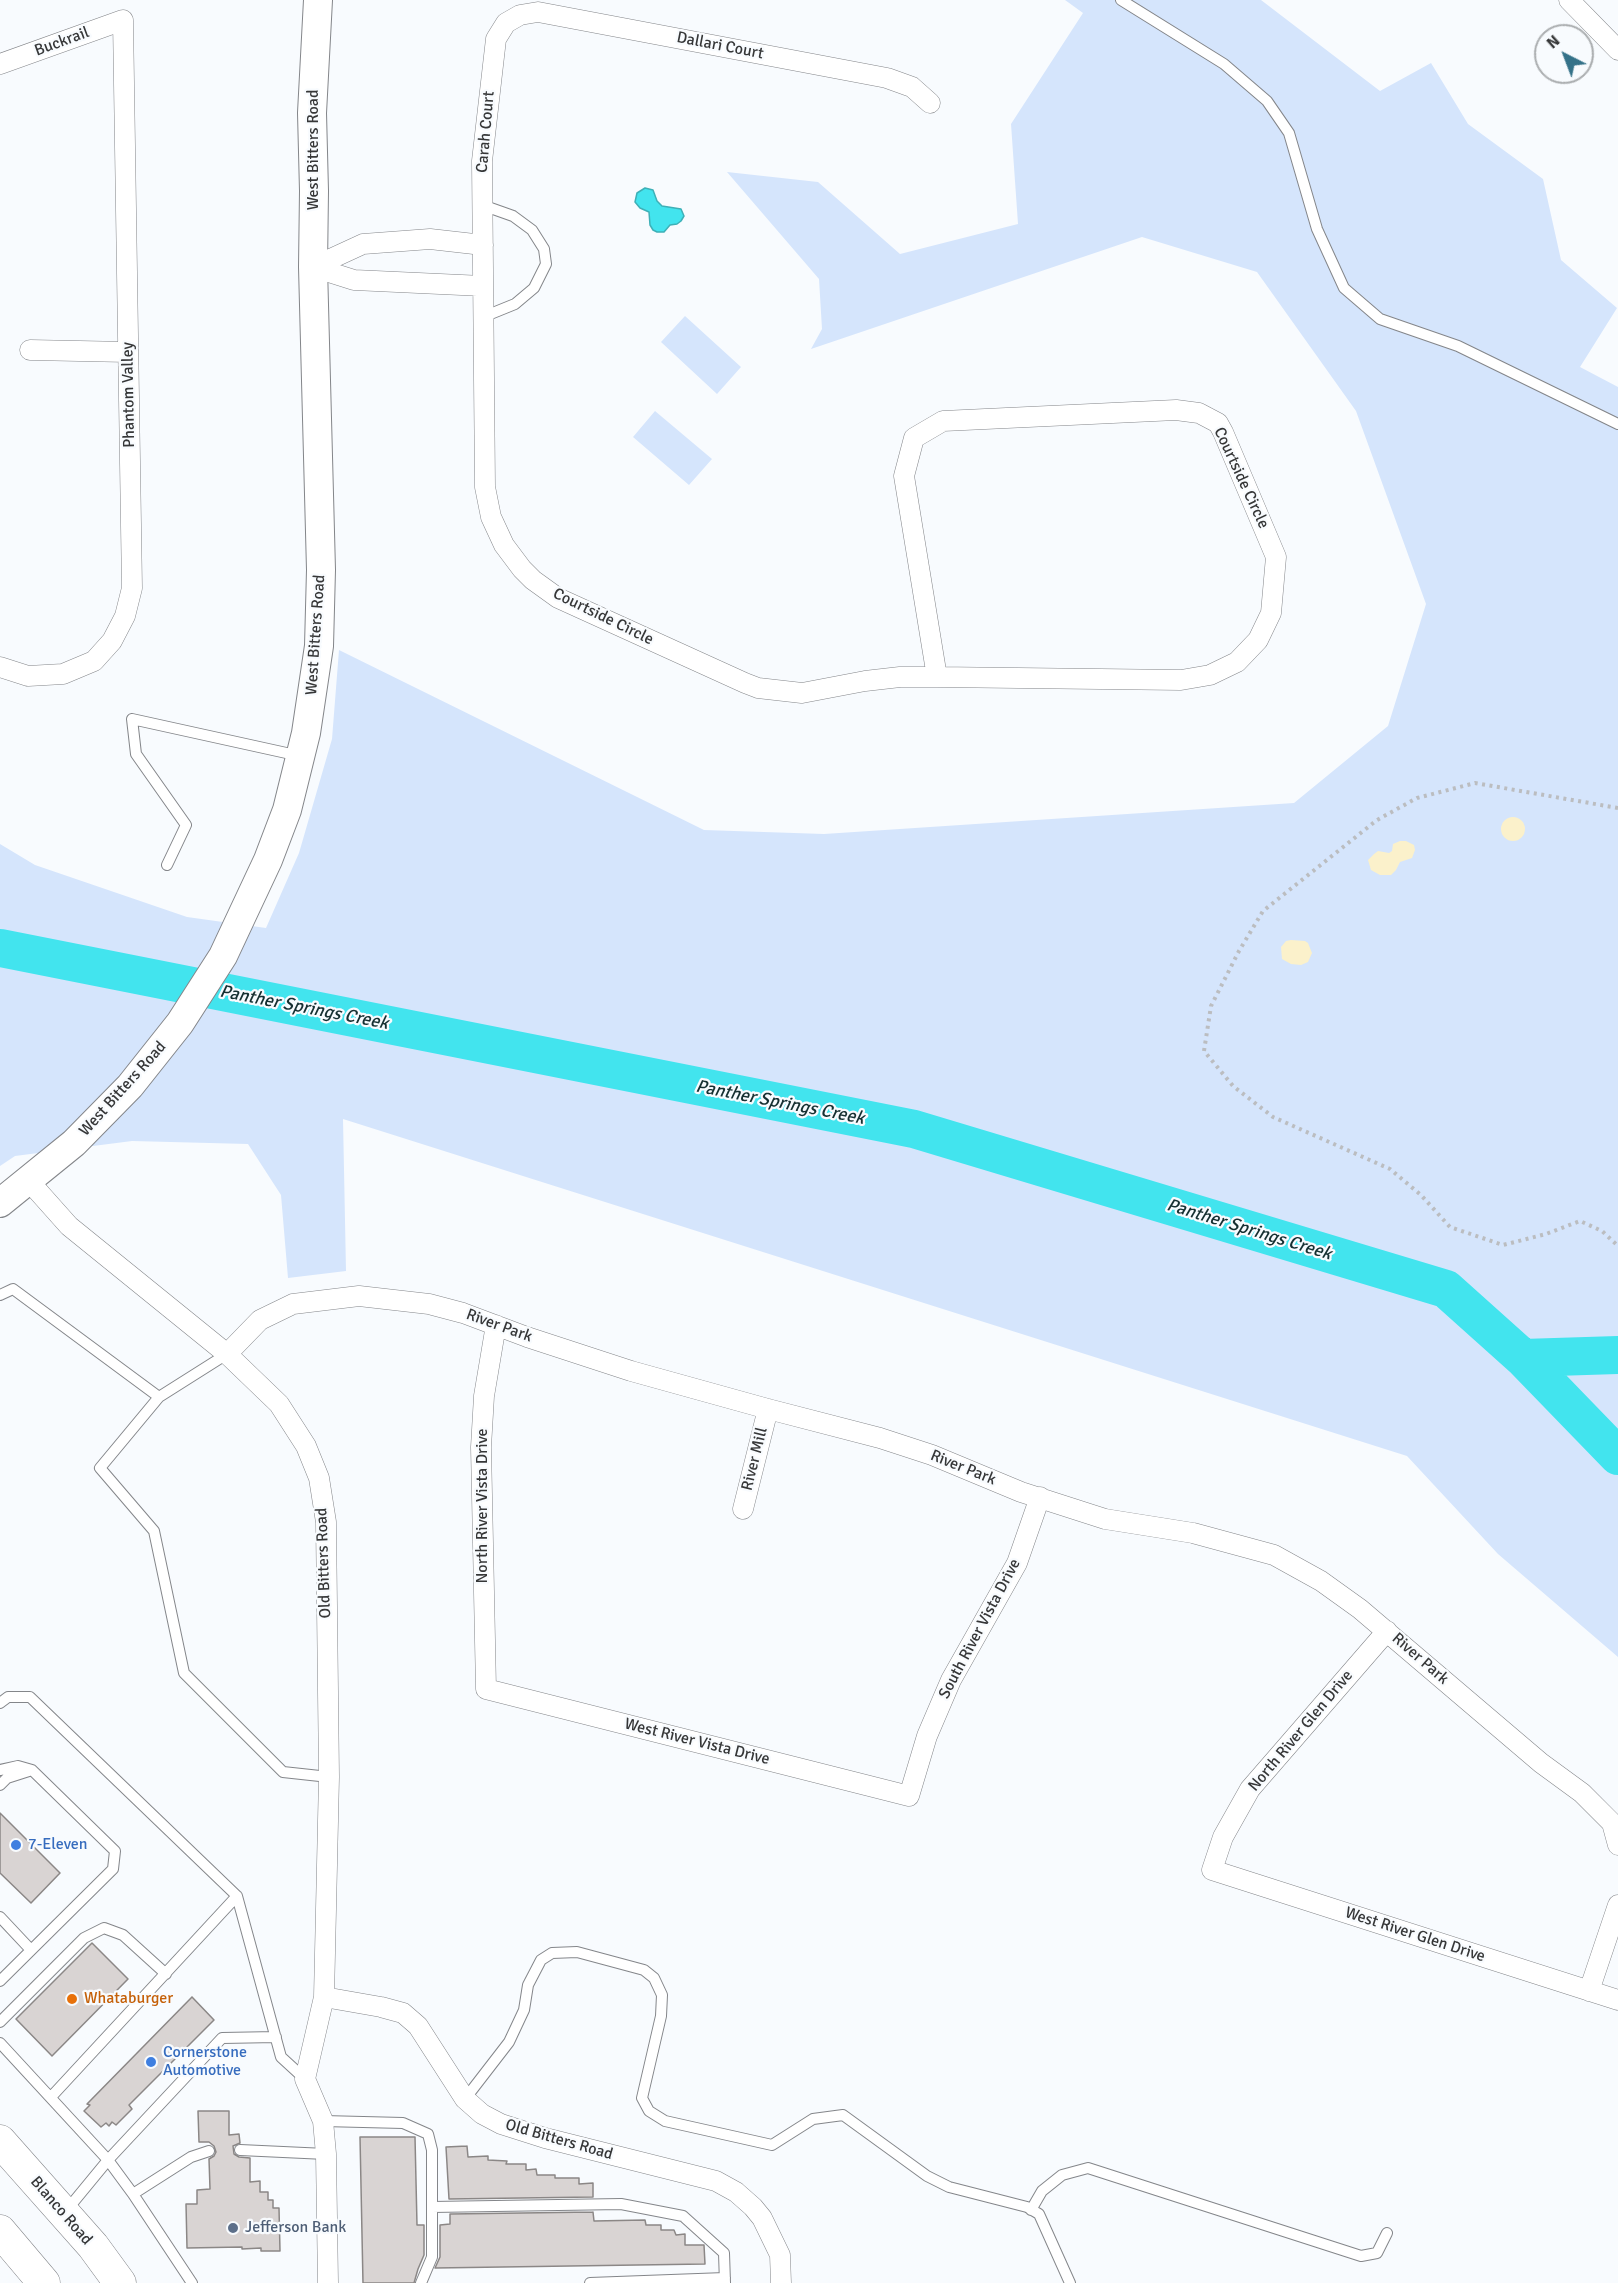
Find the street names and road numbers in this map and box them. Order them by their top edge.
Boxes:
street label: Buckrail [32,23,92,61]
street label: Dallari Court [675,28,765,64]
street label: West Bitters Road [304,90,324,210]
street label: Carah Court [473,90,499,174]
street label: Phantom Valley [118,342,140,448]
street label: Courtside Circle [1209,424,1273,532]
street label: West Bitters Road [302,574,330,696]
street label: Courtside Circle [550,584,656,650]
street label: West Bitters Road [75,1038,171,1140]
street label: River Park [463,1305,535,1347]
street label: River Mill [738,1425,772,1493]
street label: North River Vista Drive [473,1428,493,1584]
street label: River Park [927,1446,999,1490]
street label: Old Bitters Road [312,1507,336,1619]
street label: South River Vista Drive [935,1556,1025,1702]
street label: River Park [1388,1629,1452,1689]
street label: North River Glen Drive [1245,1666,1357,1796]
street label: West River Vista Drive [622,1715,772,1769]
street label: West River Glen Drive [1342,1903,1488,1967]
street label: Old Bitters Road [503,2116,615,2164]
street label: Blanco Road [26,2173,96,2249]

